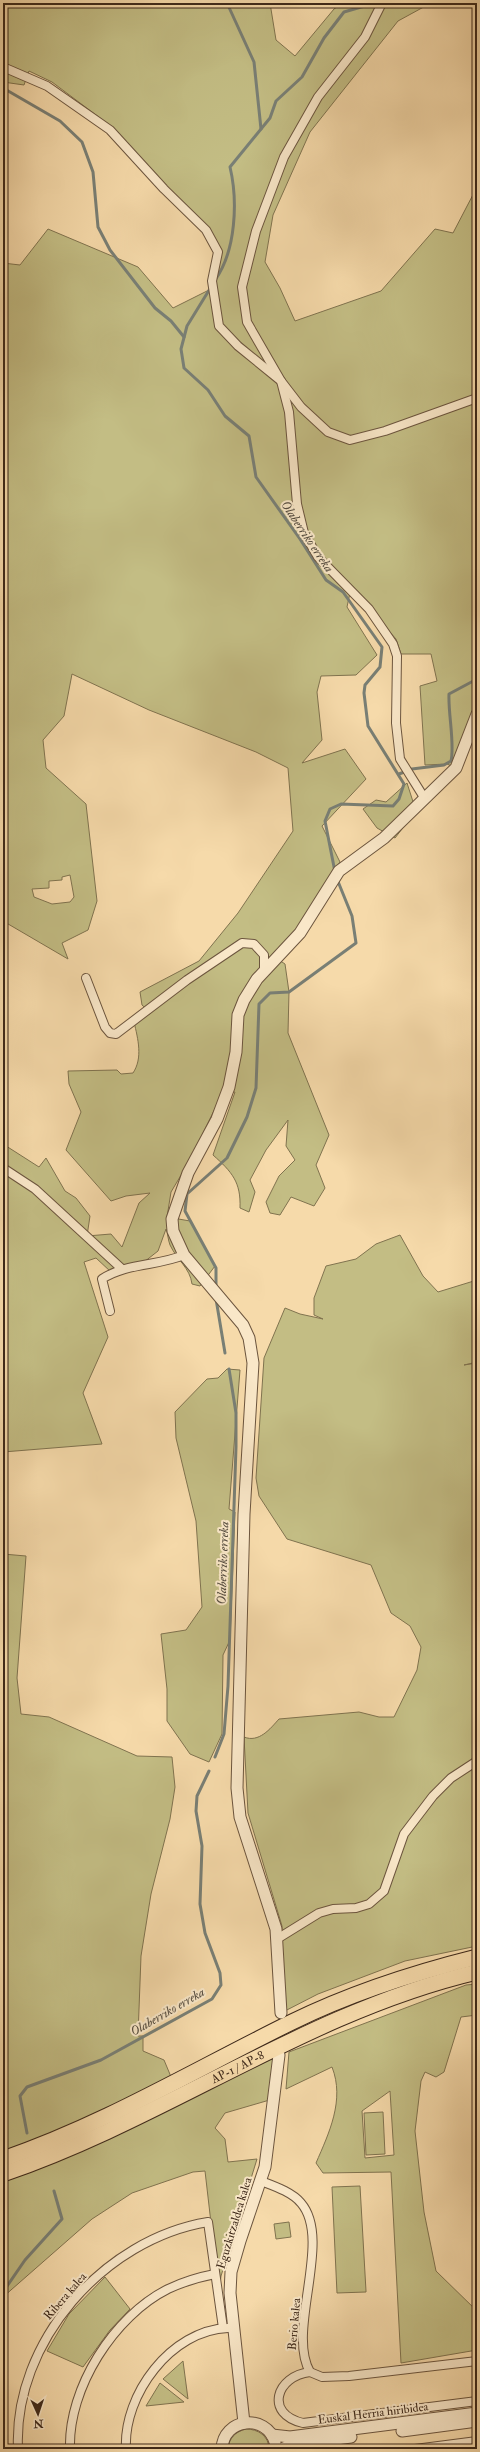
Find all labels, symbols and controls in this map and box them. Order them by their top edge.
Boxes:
water label: Olaberriko erreka [277,498,337,576]
water label: Olaberriko erreka [214,1521,232,1605]
water label: Olaberriko erreka [127,1984,208,2040]
street label: AP-1 / AP-8 [208,2048,267,2088]
street label: Eguzkitzaldea kalea [213,2174,256,2271]
street label: Ribera kalea [41,2269,91,2323]
street label: Berio kalea [285,2296,304,2351]
north arrow [18,2394,58,2434]
street label: Euskal Herria hiribidea [317,2399,430,2428]
text: N [32,2417,45,2430]

